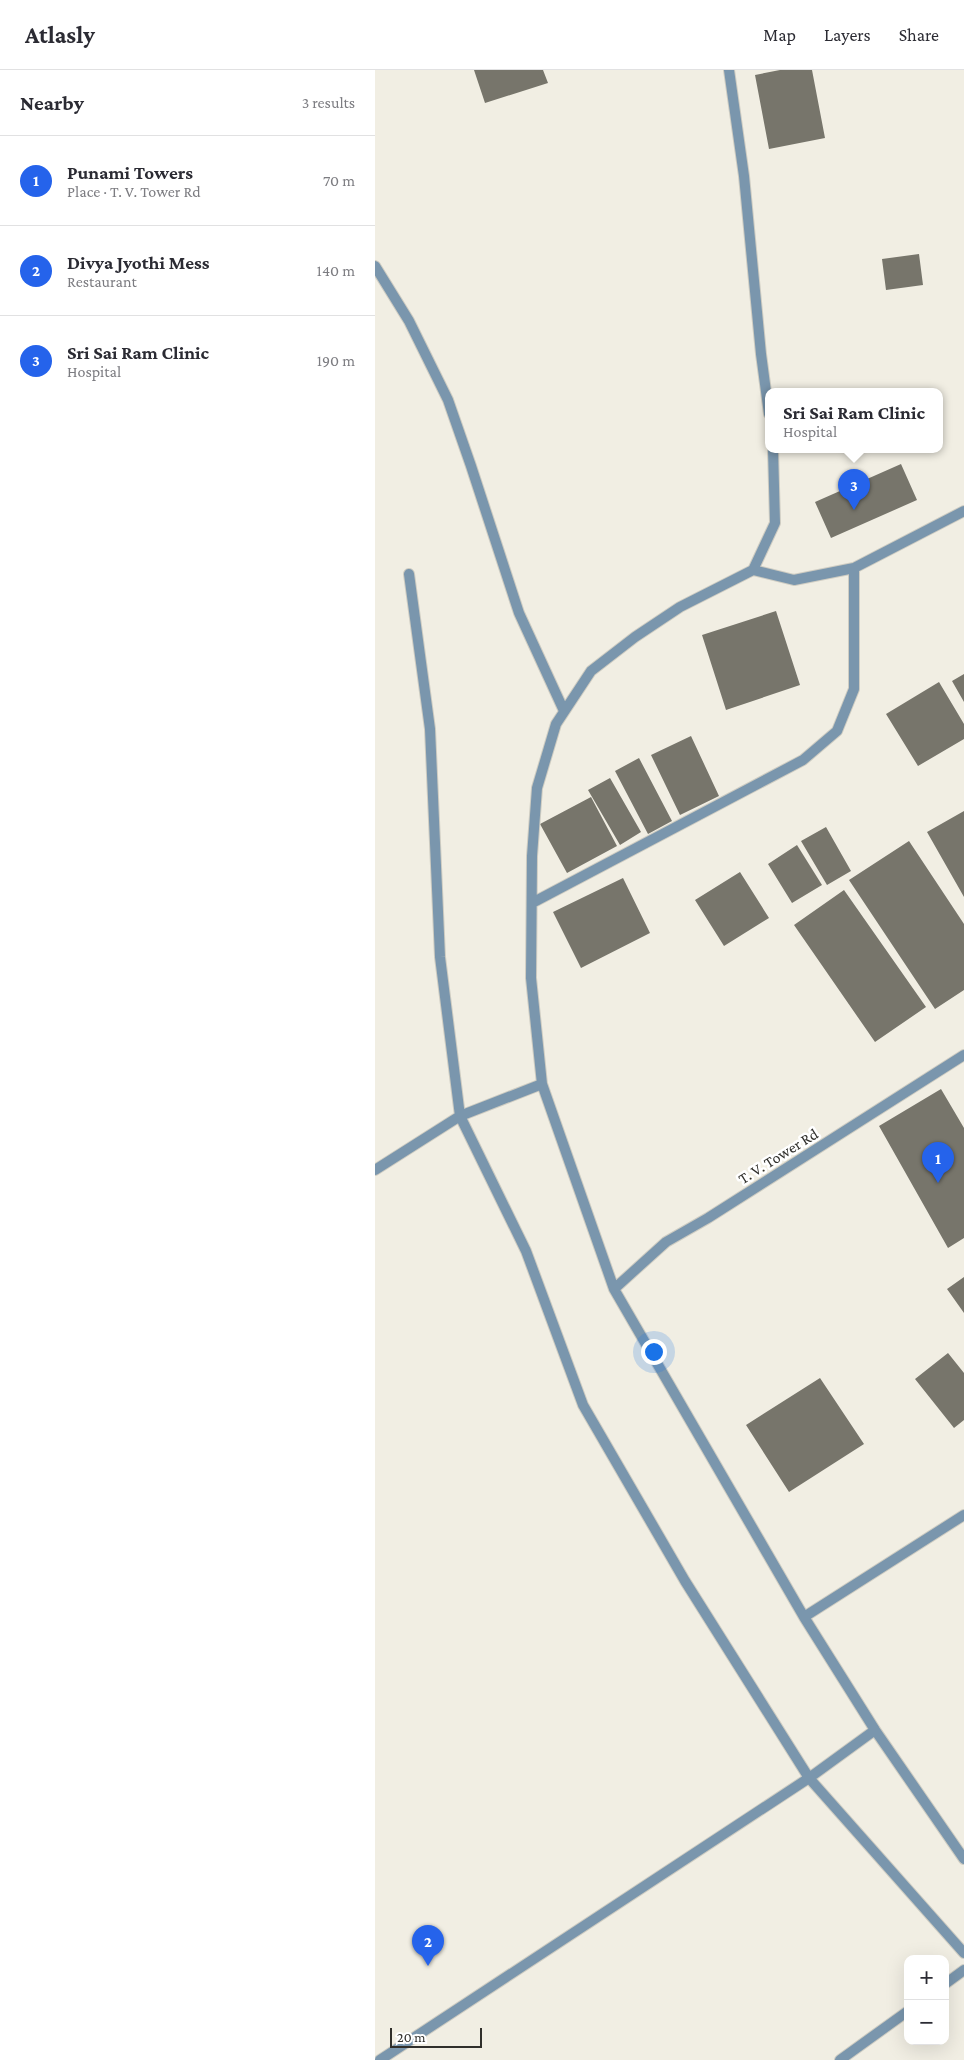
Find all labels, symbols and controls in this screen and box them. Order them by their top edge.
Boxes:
text: Atlasly [25,21,95,48]
text: Map [763,25,796,45]
text: Layers [824,25,871,45]
text: Share [899,25,939,45]
text: Nearby [20,91,84,115]
text: 3 results [302,94,355,111]
text: Punami Towers [67,162,193,183]
text: 1 [33,172,39,189]
text: 70 m [323,172,355,189]
text: Place · T. V. Tower Rd [67,183,201,200]
text: Divya Jyothi Mess [67,252,209,273]
text: 2 [32,262,40,279]
text: 140 m [317,262,355,279]
text: Restaurant [67,273,137,290]
text: Sri Sai Ram Clinic [67,342,209,363]
text: 3 [32,352,40,369]
text: 190 m [317,352,355,369]
text: Hospital [67,363,121,380]
popup [765,388,943,453]
text: Sri Sai Ram Clinic [783,402,925,423]
text: Hospital [783,423,837,440]
pin: 3 [838,469,870,510]
street label: T. V. Tower Rd [735,1125,821,1187]
pin: 1 [922,1142,954,1183]
your location [641,1339,667,1365]
pin: 2 [412,1925,444,1966]
map controls [904,1955,949,2045]
button: + [904,1955,949,2000]
button: − [904,2000,949,2045]
scale bar [390,2025,483,2048]
text: 20 m [397,2029,425,2045]

